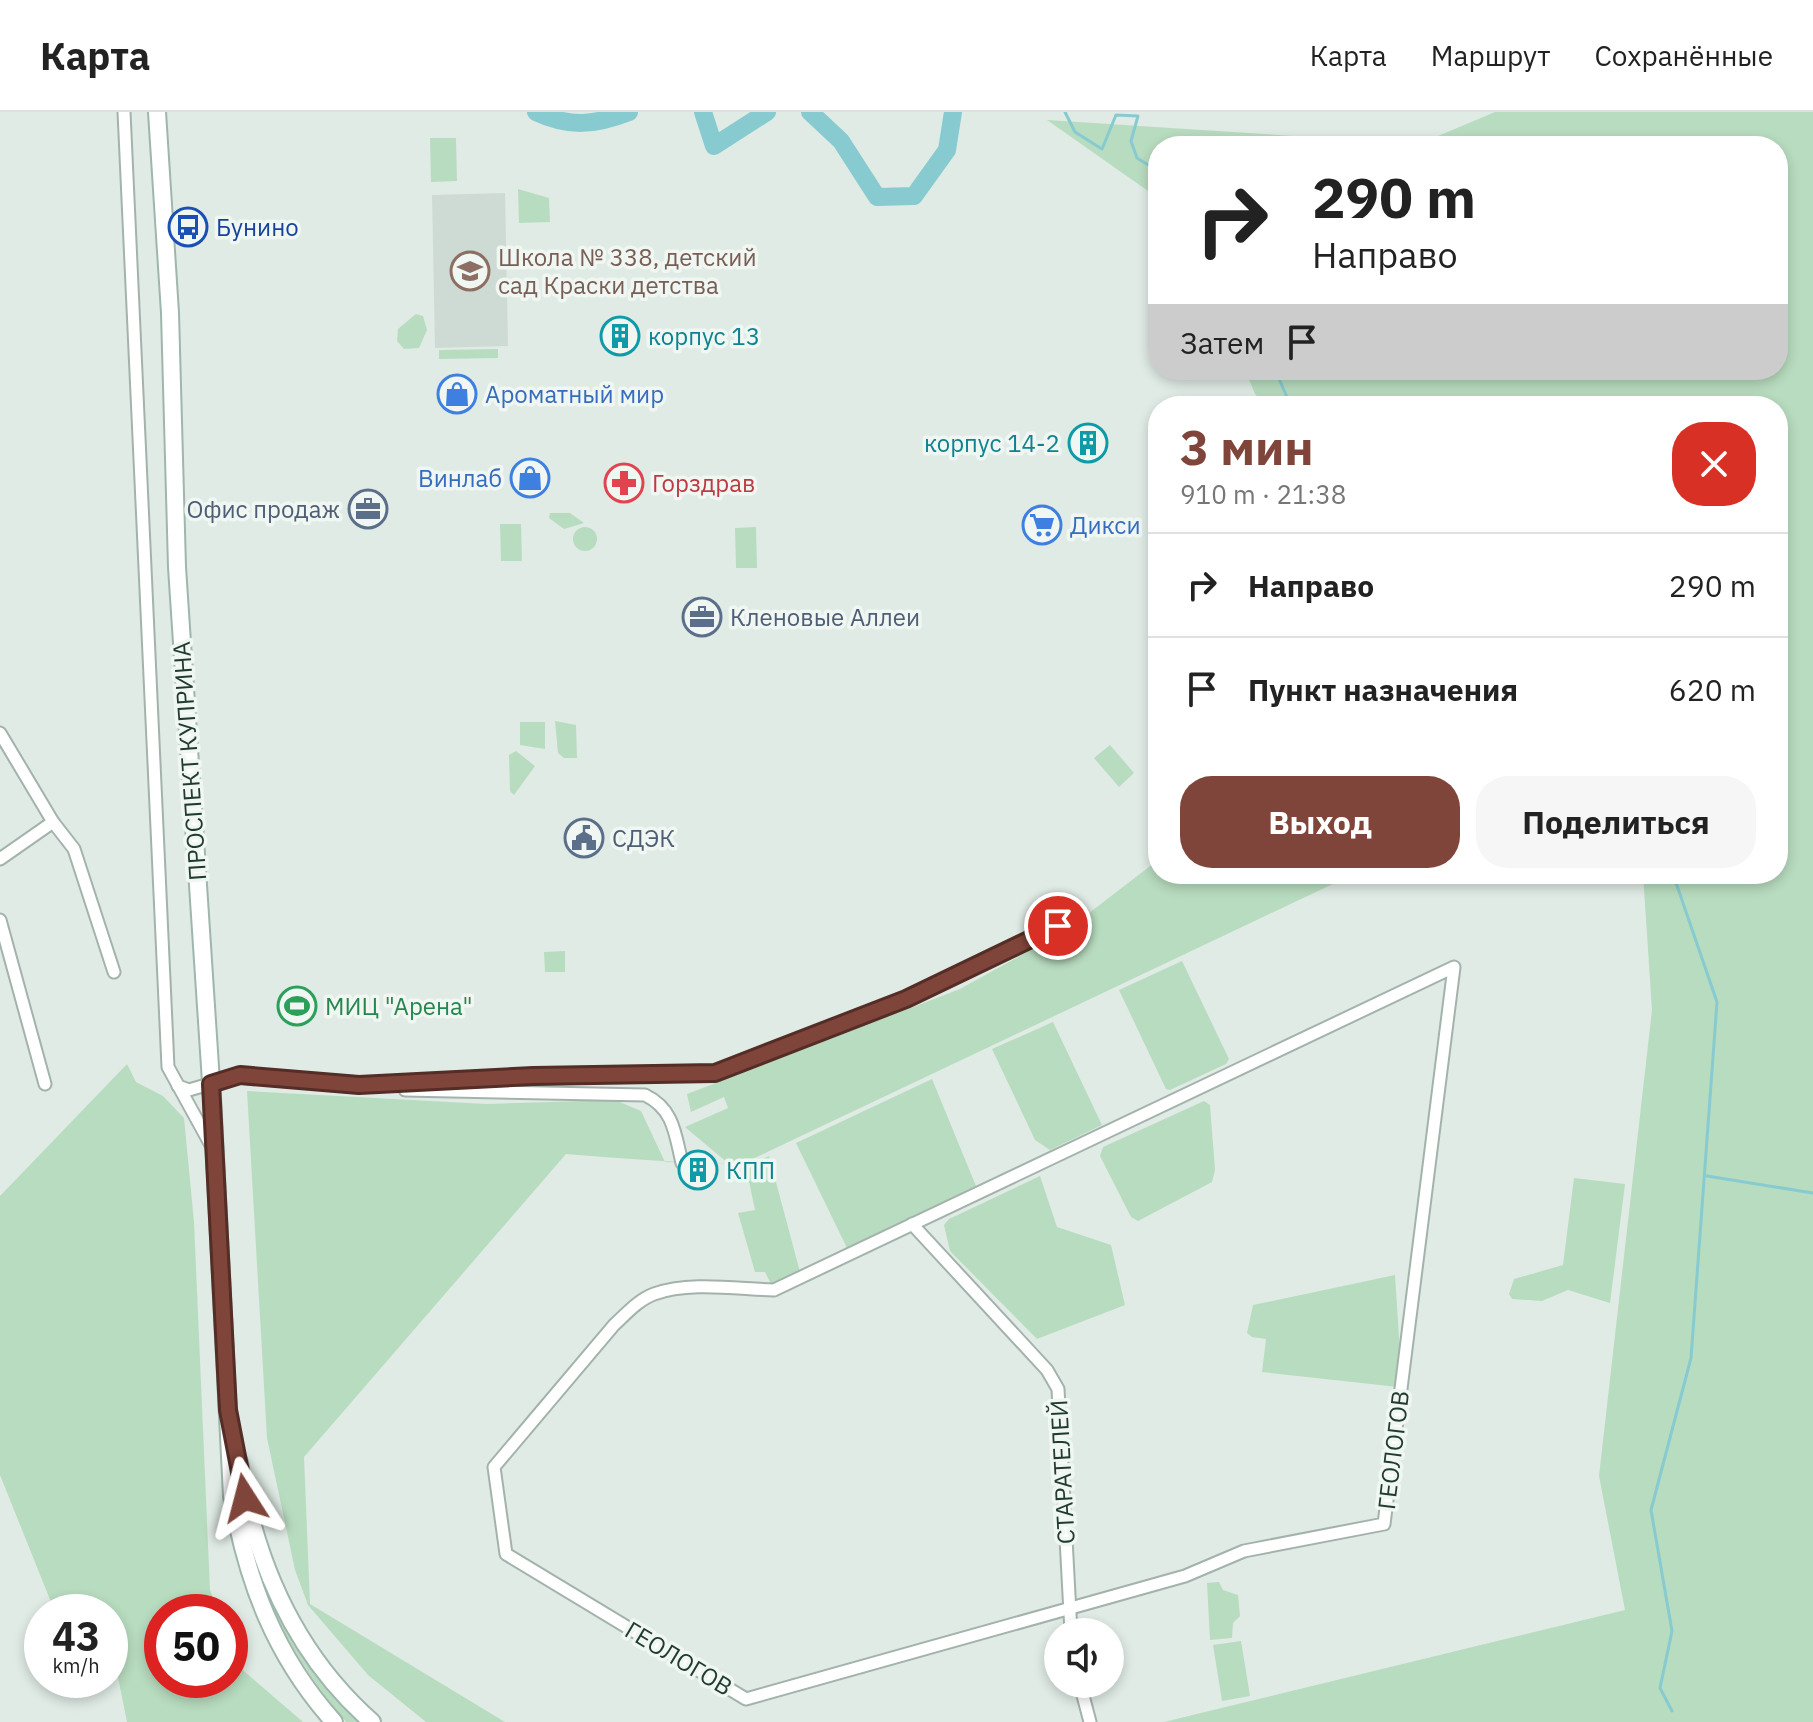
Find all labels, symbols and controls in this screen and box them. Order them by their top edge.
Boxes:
text: Карта [40,31,150,80]
text: Карта [1310,37,1387,74]
text: Маршрут [1431,37,1550,74]
text: Сохранённые [1594,37,1773,74]
text: 290 m [1312,161,1476,233]
icon: right [1180,168,1284,272]
bus stop icon: Бунино [167,206,209,248]
place label: Бунино [216,211,299,243]
text: Направо [1312,231,1458,278]
place label: Школа № 338, детский сад Краски детства [498,241,757,301]
school or university icon: Школа № 338, детский сад Краски детства [449,250,491,292]
building icon: корпус 13 [599,315,641,357]
place label: корпус 13 [648,320,760,352]
icon: arrive [1280,320,1324,364]
text: Затем [1180,323,1264,362]
shop icon: Ароматный мир [436,373,478,415]
place label: Ароматный мир [485,378,664,410]
text: 3 мин [1180,416,1314,478]
building icon: корпус 14-2 [1067,422,1109,464]
button: close [1672,422,1756,506]
place label: корпус 14-2 [924,427,1060,459]
shop icon: Винлаб [509,457,551,499]
place label: Винлаб [418,462,502,494]
pharmacy icon: Горздрав [603,462,645,504]
place label: Горздрав [652,467,755,499]
text: 910 m · 21:38 [1180,477,1346,511]
office icon: Офис продаж [347,488,389,530]
place label: Офис продаж [186,493,340,525]
supermarket icon: Дикси [1021,504,1063,546]
place label: Дикси [1070,509,1141,541]
icon: right [1180,563,1224,607]
text: Направо [1248,566,1374,605]
text: 290 m [1669,566,1756,605]
office icon: Кленовые Аллеи [681,596,723,638]
place label: Кленовые Аллеи [730,601,920,633]
street label: ПРОСПЕКТ КУПРИНА [165,640,213,882]
icon: arrive [1180,667,1224,711]
text: Пункт назначения [1248,670,1518,709]
text: 620 m [1669,670,1756,709]
button: Выход [1180,776,1460,868]
button: Поделиться [1476,776,1756,868]
public building icon: СДЭК [563,817,605,859]
place label: СДЭК [612,822,675,854]
pin [1024,892,1092,960]
icon: arrive [1036,904,1080,948]
sports icon: МИЦ "Арена" [276,985,318,1027]
place label: МИЦ "Арена" [325,990,473,1022]
building icon: КПП [677,1149,719,1191]
place label: КПП [726,1154,775,1186]
street label: ГЕОЛОГОВ [1370,1389,1416,1511]
street label: СТАРАТЕЛЕЙ [1042,1399,1082,1545]
position arrow [203,1456,287,1540]
speed limit sign: 50 [144,1594,248,1698]
text: 43 [52,1610,100,1662]
street label: ГЕОЛОГОВ [619,1613,739,1703]
map controls [1044,1618,1124,1698]
button: sound [1044,1618,1124,1698]
text: km/h [52,1652,100,1679]

